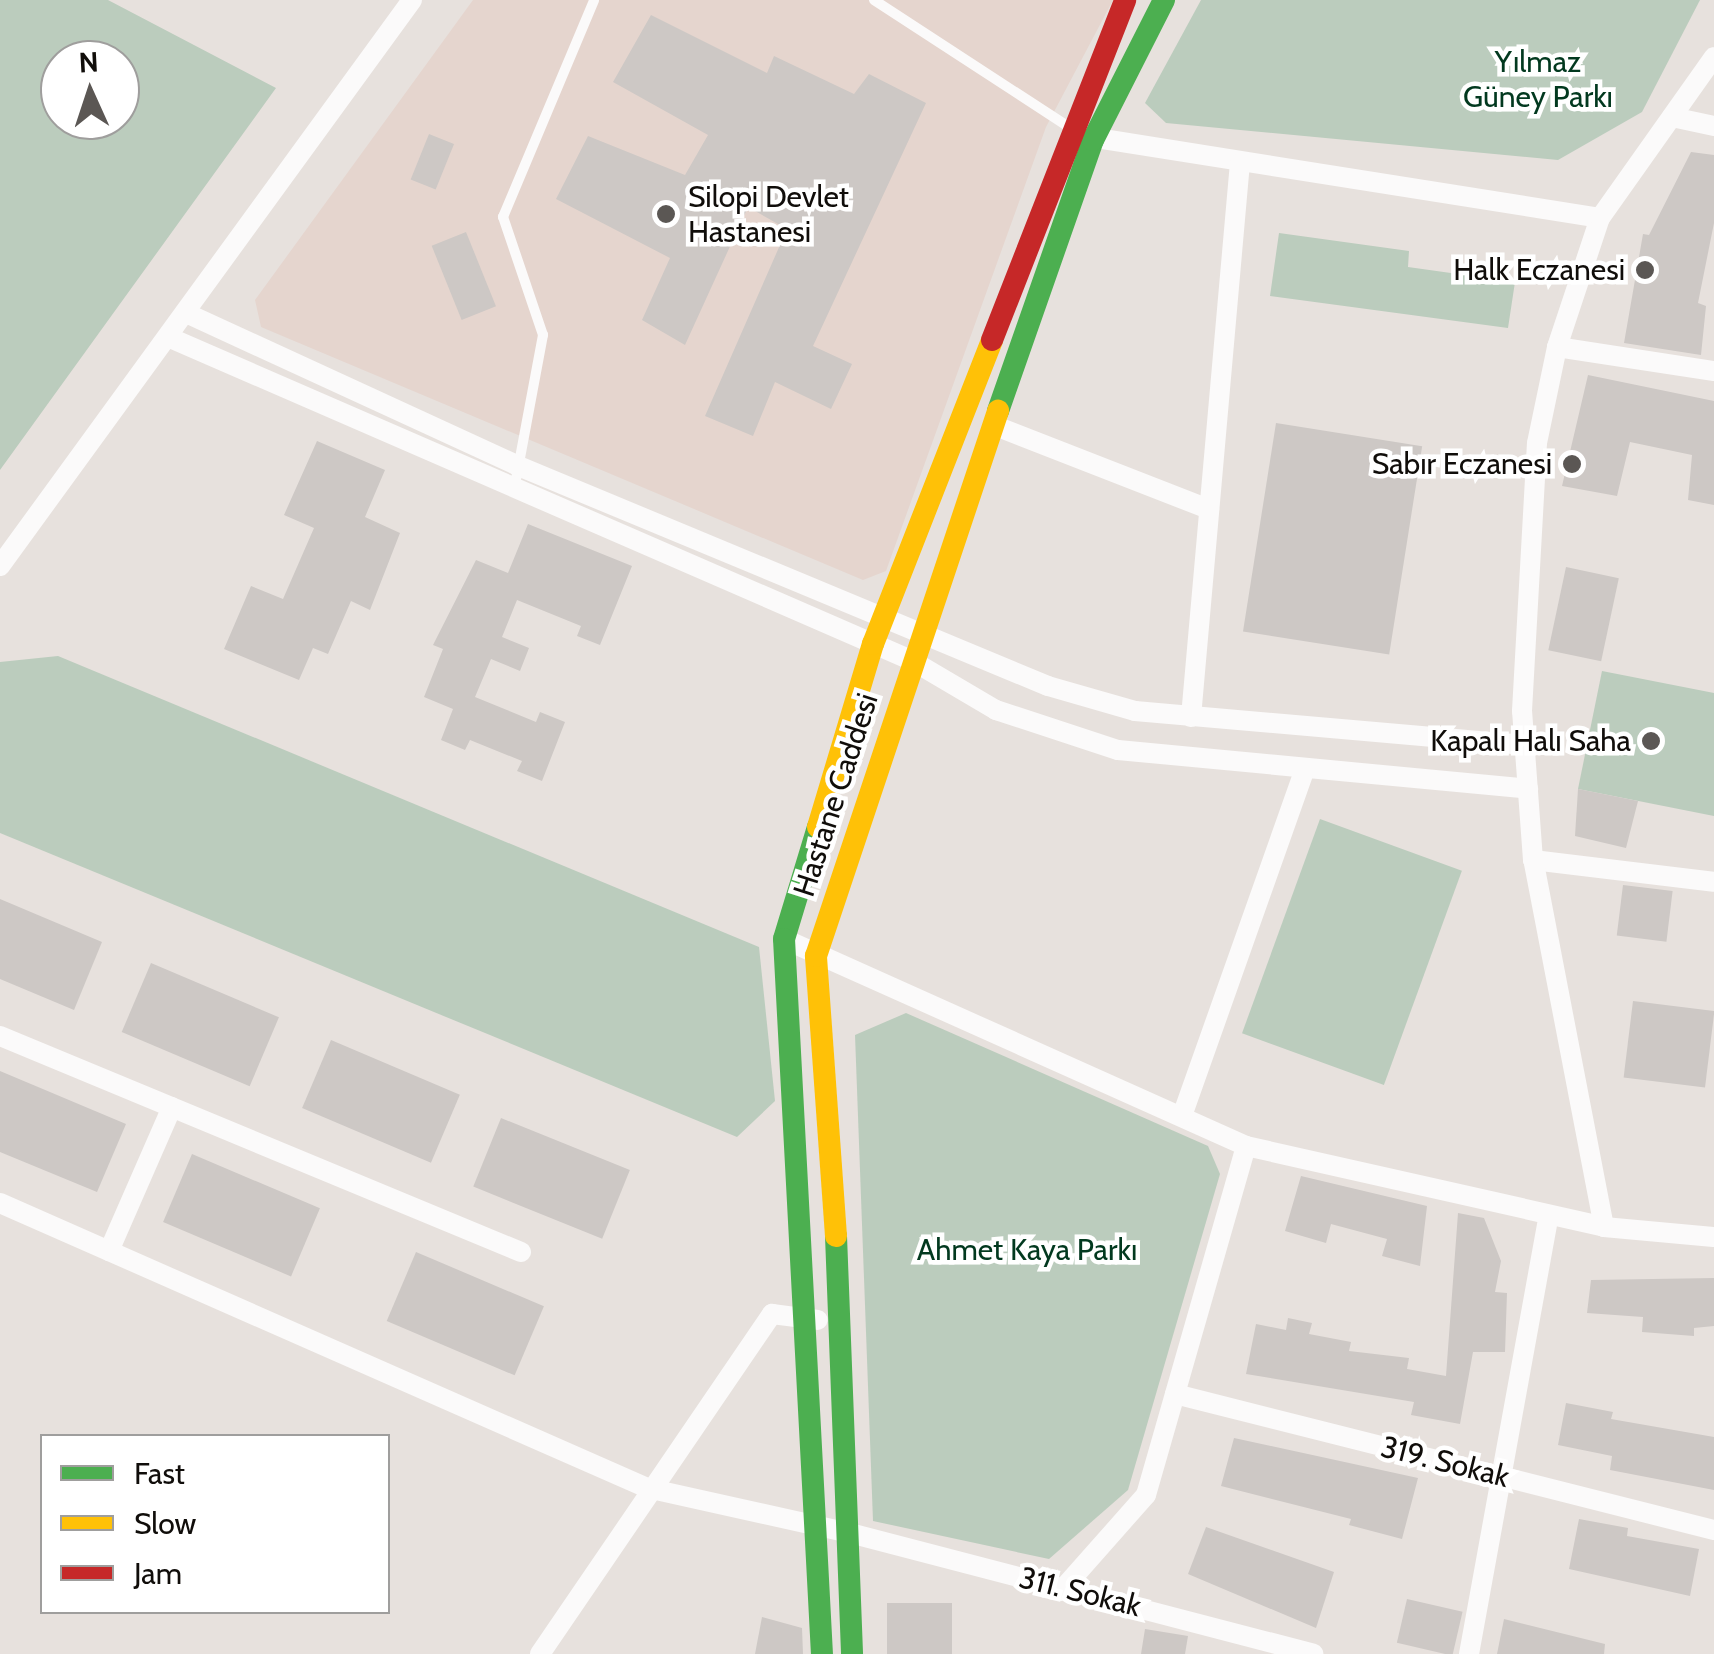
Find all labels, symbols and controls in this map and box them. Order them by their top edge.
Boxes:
north arrow [40,40,140,140]
park label: Yılmaz Güney Parkı [1463,44,1613,114]
text: N [78,45,99,80]
place label: Silopi Devlet Hastanesi [688,179,849,250]
marker: Silopi Devlet Hastanesi [653,201,679,227]
place label: Halk Eczanesi [1453,252,1625,288]
marker: Halk Eczanesi [1634,259,1656,281]
place label: Sabır Eczanesi [1372,446,1552,482]
marker: Sabır Eczanesi [1561,453,1583,475]
street label: Hastane Caddesi [786,689,886,901]
place label: Kapalı Halı Saha [1430,723,1631,759]
marker: Kapalı Halı Saha [1640,730,1662,752]
park label: Ahmet Kaya Parkı [917,1232,1137,1268]
street label: 319. Sokak [1377,1429,1513,1495]
legend [40,1434,390,1614]
text: Fast [134,1455,185,1492]
text: Slow [134,1505,196,1542]
text: Jam [134,1555,182,1592]
street label: 311. Sokak [1016,1560,1144,1624]

